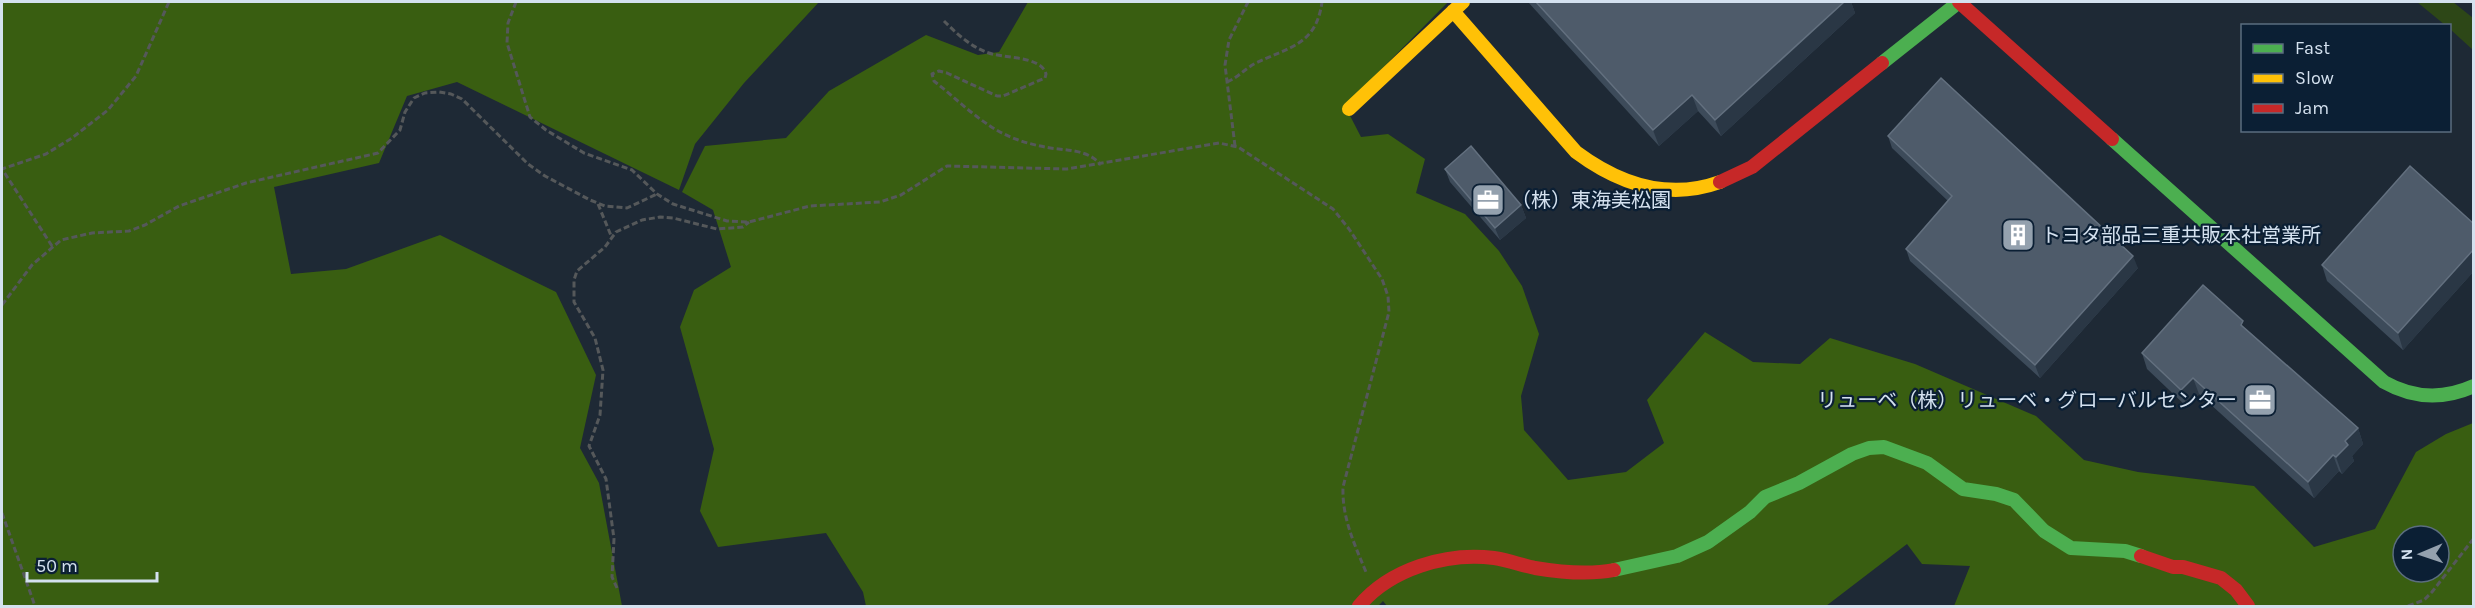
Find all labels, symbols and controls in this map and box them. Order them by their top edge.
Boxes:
legend [2241,24,2451,132]
text: Fast [2295,37,2330,59]
text: Slow [2295,67,2334,89]
text: Jam [2295,97,2329,119]
office icon: （株）東海美松園 [1470,182,1506,218]
place label: （株）東海美松園 [1511,189,1671,212]
building icon: トヨタ部品三重共販本社営業所 [2000,217,2036,253]
place label: トヨタ部品三重共販本社営業所 [2041,224,2321,247]
office icon: リューベ（株）リューベ・グローバルセンター [2242,382,2278,418]
place label: リューベ（株）リューベ・グローバルセンター [1817,389,2237,412]
north arrow [2391,524,2451,584]
scale bar [27,545,158,583]
text: N [2397,548,2416,561]
text: 50 m [36,555,78,577]

